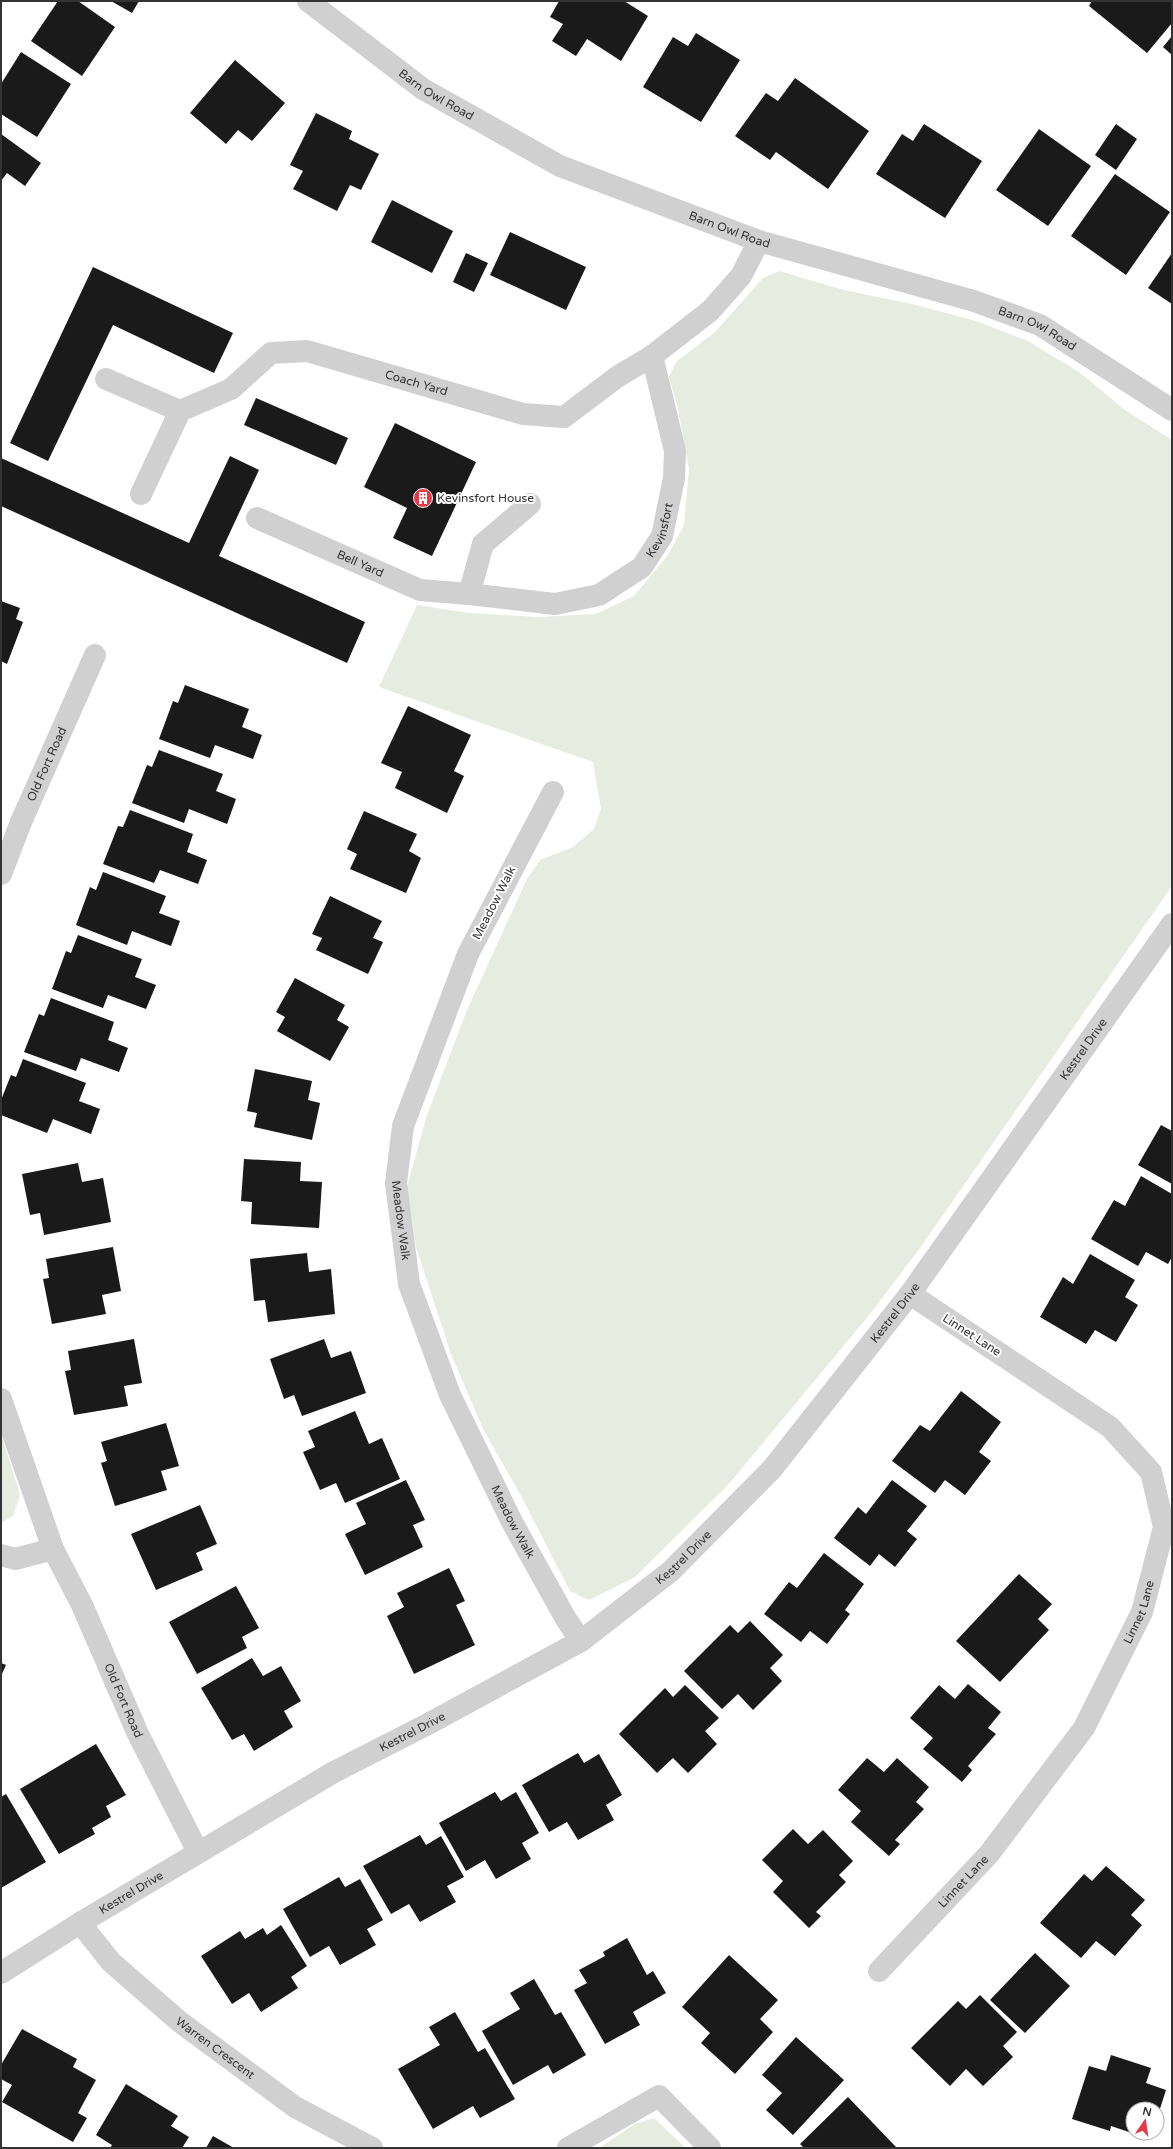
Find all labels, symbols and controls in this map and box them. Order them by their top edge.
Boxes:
street label: Barn Owl Road [396,66,476,123]
street label: Barn Owl Road [687,208,772,251]
street label: Barn Owl Road [996,303,1079,354]
street label: Coach Yard [383,367,449,399]
building icon: Kevinsfort House [412,487,434,509]
place label: Kevinsfort House [437,491,534,505]
street label: Kevinsfort [643,501,676,560]
street label: Bell Yard [335,547,386,580]
street label: Old Fort Road [24,725,69,804]
street label: Meadow Walk [470,864,519,942]
street label: Kestrel Drive [1057,1016,1110,1083]
street label: Meadow Walk [389,1180,413,1262]
street label: Kestrel Drive [867,1280,923,1346]
street label: Linnet Lane [940,1311,1004,1359]
street label: Meadow Walk [488,1483,538,1561]
street label: Kestrel Drive [653,1527,714,1587]
street label: Linnet Lane [1120,1579,1157,1646]
street label: Old Fort Road [101,1661,146,1740]
street label: Kestrel Drive [377,1709,448,1755]
street label: Linnet Lane [935,1852,991,1911]
street label: Kestrel Drive [97,1868,166,1917]
street label: Warren Crescent [173,2014,258,2082]
north arrow [1125,2101,1165,2141]
text: N [1141,2104,1153,2119]

